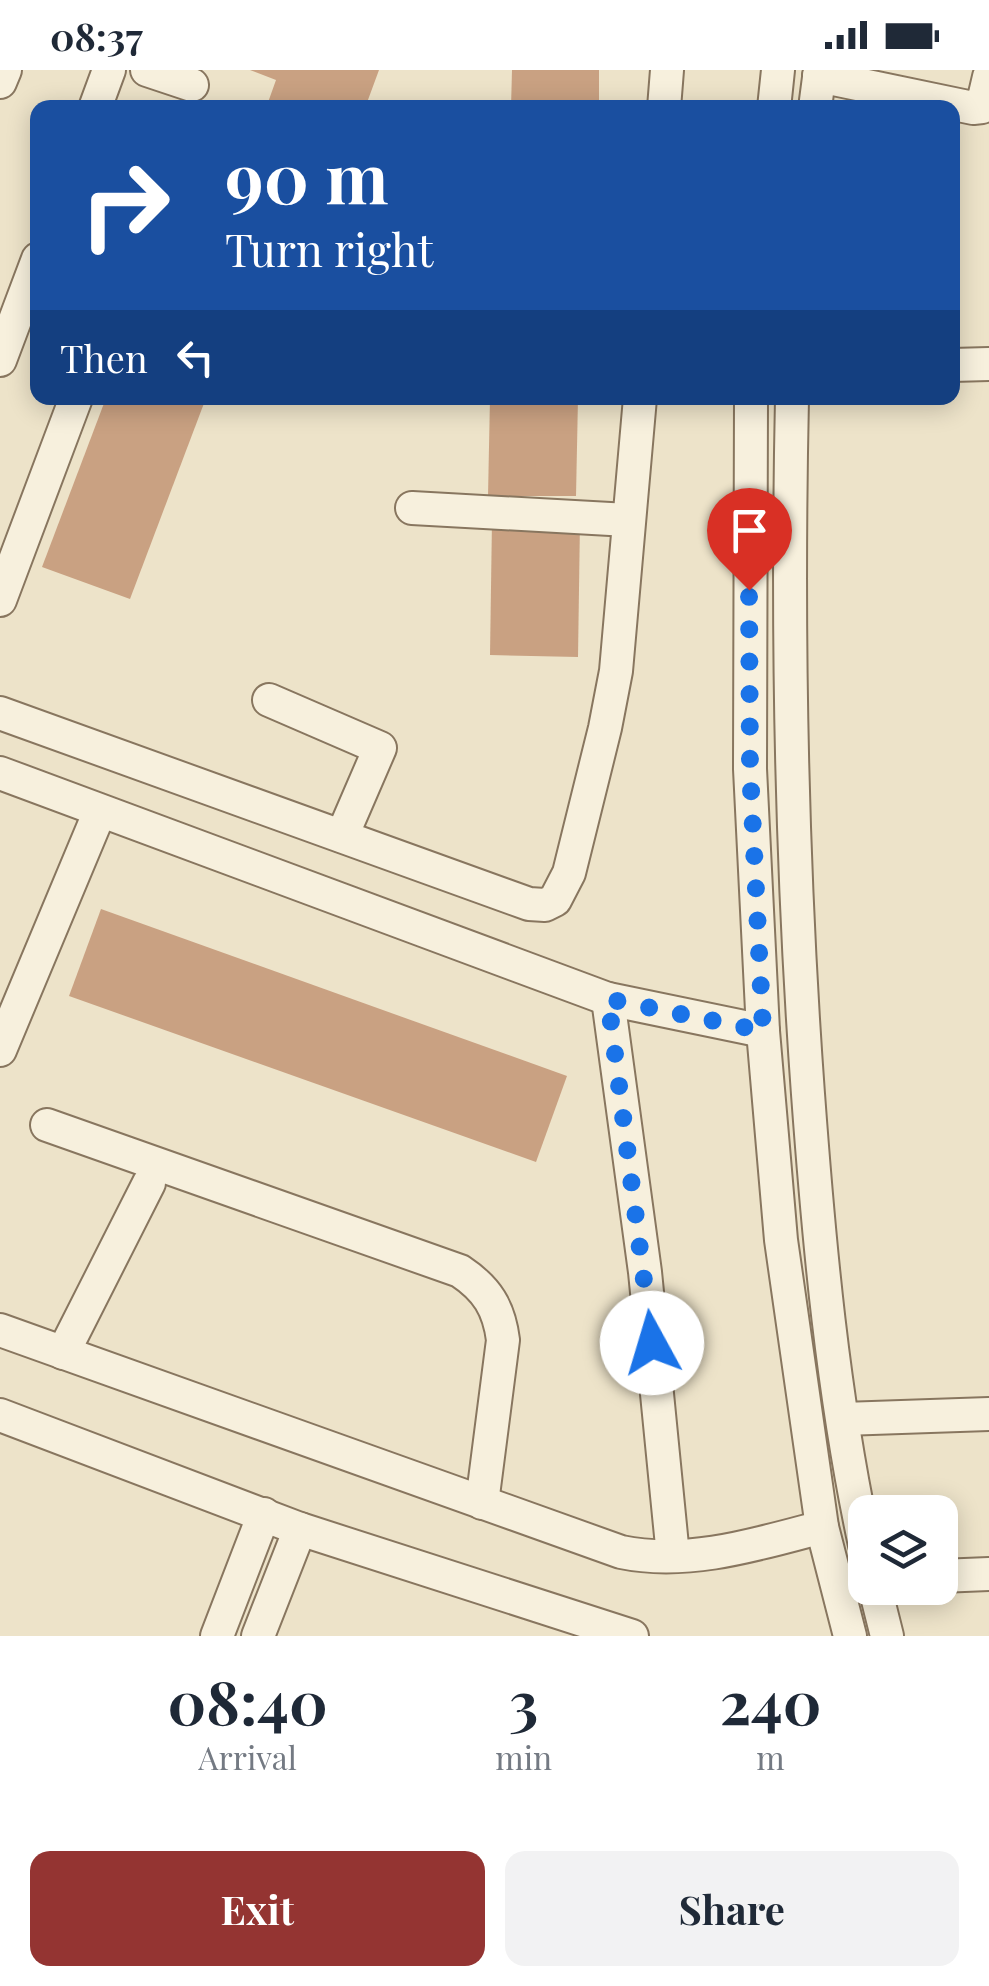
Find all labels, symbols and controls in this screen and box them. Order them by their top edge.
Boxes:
text: 08:37 [50,10,143,61]
text: 90 m [225,128,389,222]
icon: right [60,140,190,270]
text: Turn right [225,218,433,278]
icon: left [168,330,223,385]
text: Then [60,332,148,383]
pin [707,488,792,591]
icon: arrive [722,503,777,558]
position arrow [600,1291,704,1395]
map controls [848,1495,958,1605]
button: layers [848,1495,958,1605]
text: 08:40 [168,1660,328,1740]
text: 3 [509,1660,538,1740]
text: 240 [720,1660,821,1740]
text: Arrival [198,1735,297,1778]
text: min [495,1735,552,1778]
text: m [756,1735,785,1778]
button: Exit [30,1851,485,1966]
button: Share [505,1851,959,1966]

